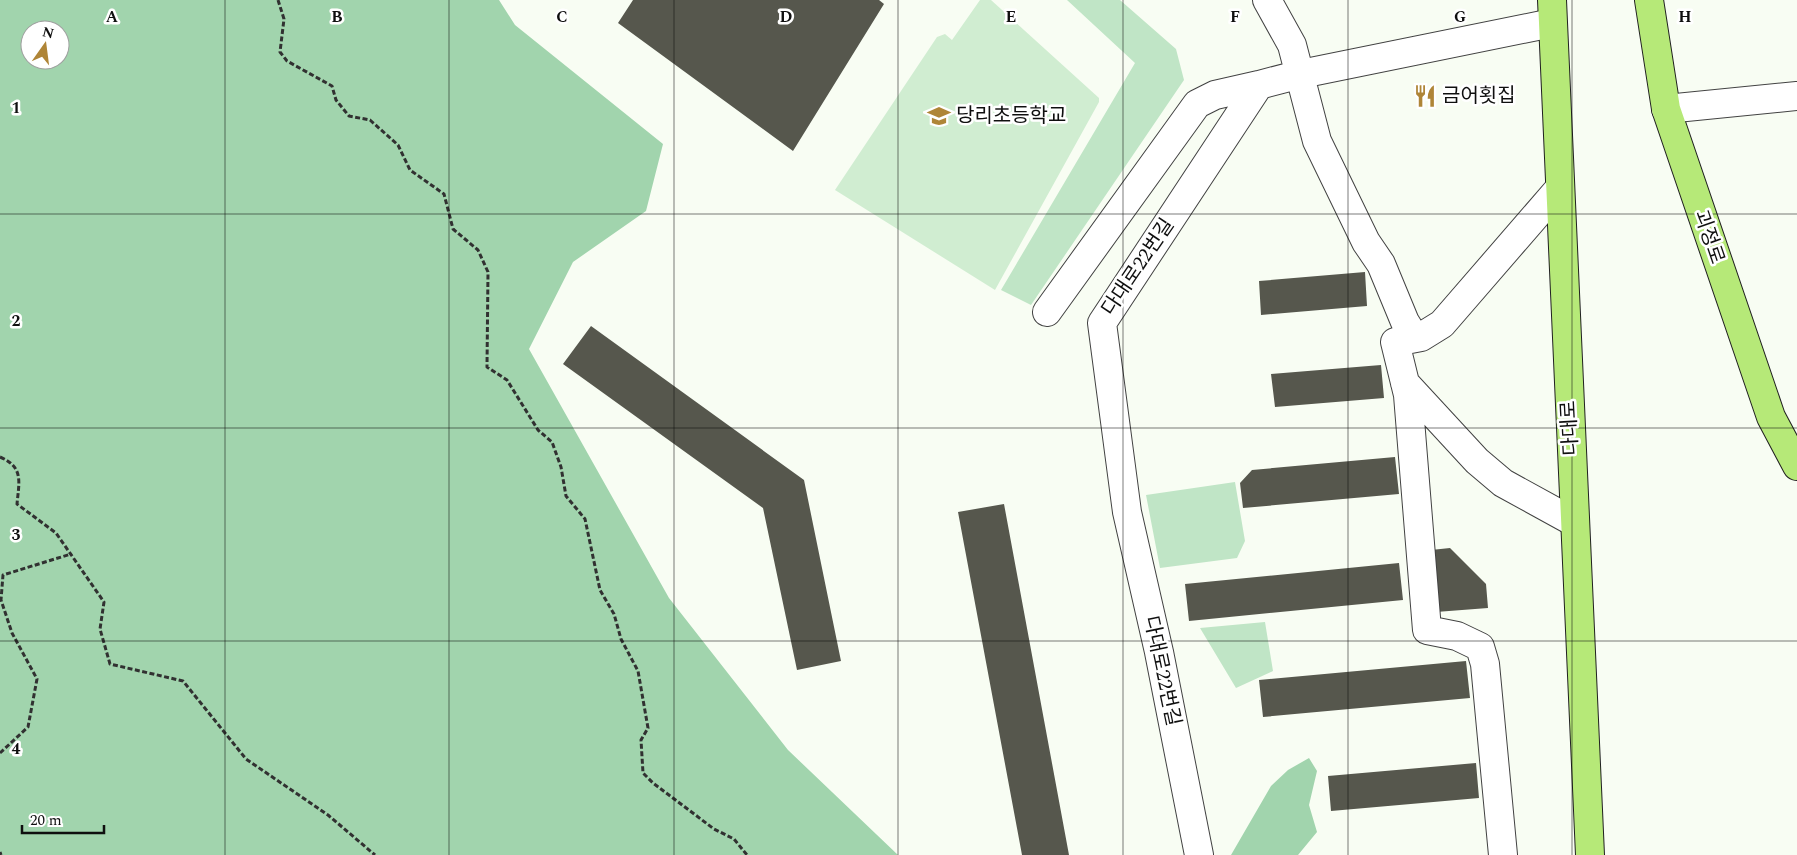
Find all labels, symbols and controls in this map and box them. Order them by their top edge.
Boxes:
text: A [106,5,119,29]
text: B [331,5,343,29]
text: C [556,5,568,29]
text: D [780,5,793,29]
text: E [1006,5,1016,29]
text: F [1230,5,1240,29]
text: G [1454,5,1466,29]
text: H [1678,5,1692,29]
north arrow [20,20,70,70]
text: N [40,21,56,44]
place label: 금어횟집 [1442,81,1516,111]
restaurant icon: 금어횟집 [1412,83,1438,109]
text: 1 [12,96,20,120]
place label: 당리초등학교 [956,101,1066,131]
school or university icon: 당리초등학교 [926,103,952,129]
street label: 괴정로 [1686,206,1732,268]
street label: 다대로22번길 [1094,212,1182,322]
text: 2 [12,309,21,333]
street label: 다대로 [1554,400,1586,456]
text: 3 [12,523,21,547]
street label: 다대로22번길 [1136,613,1188,729]
text: 4 [12,737,21,761]
scale bar [22,802,105,834]
text: 20 m [30,809,62,832]

